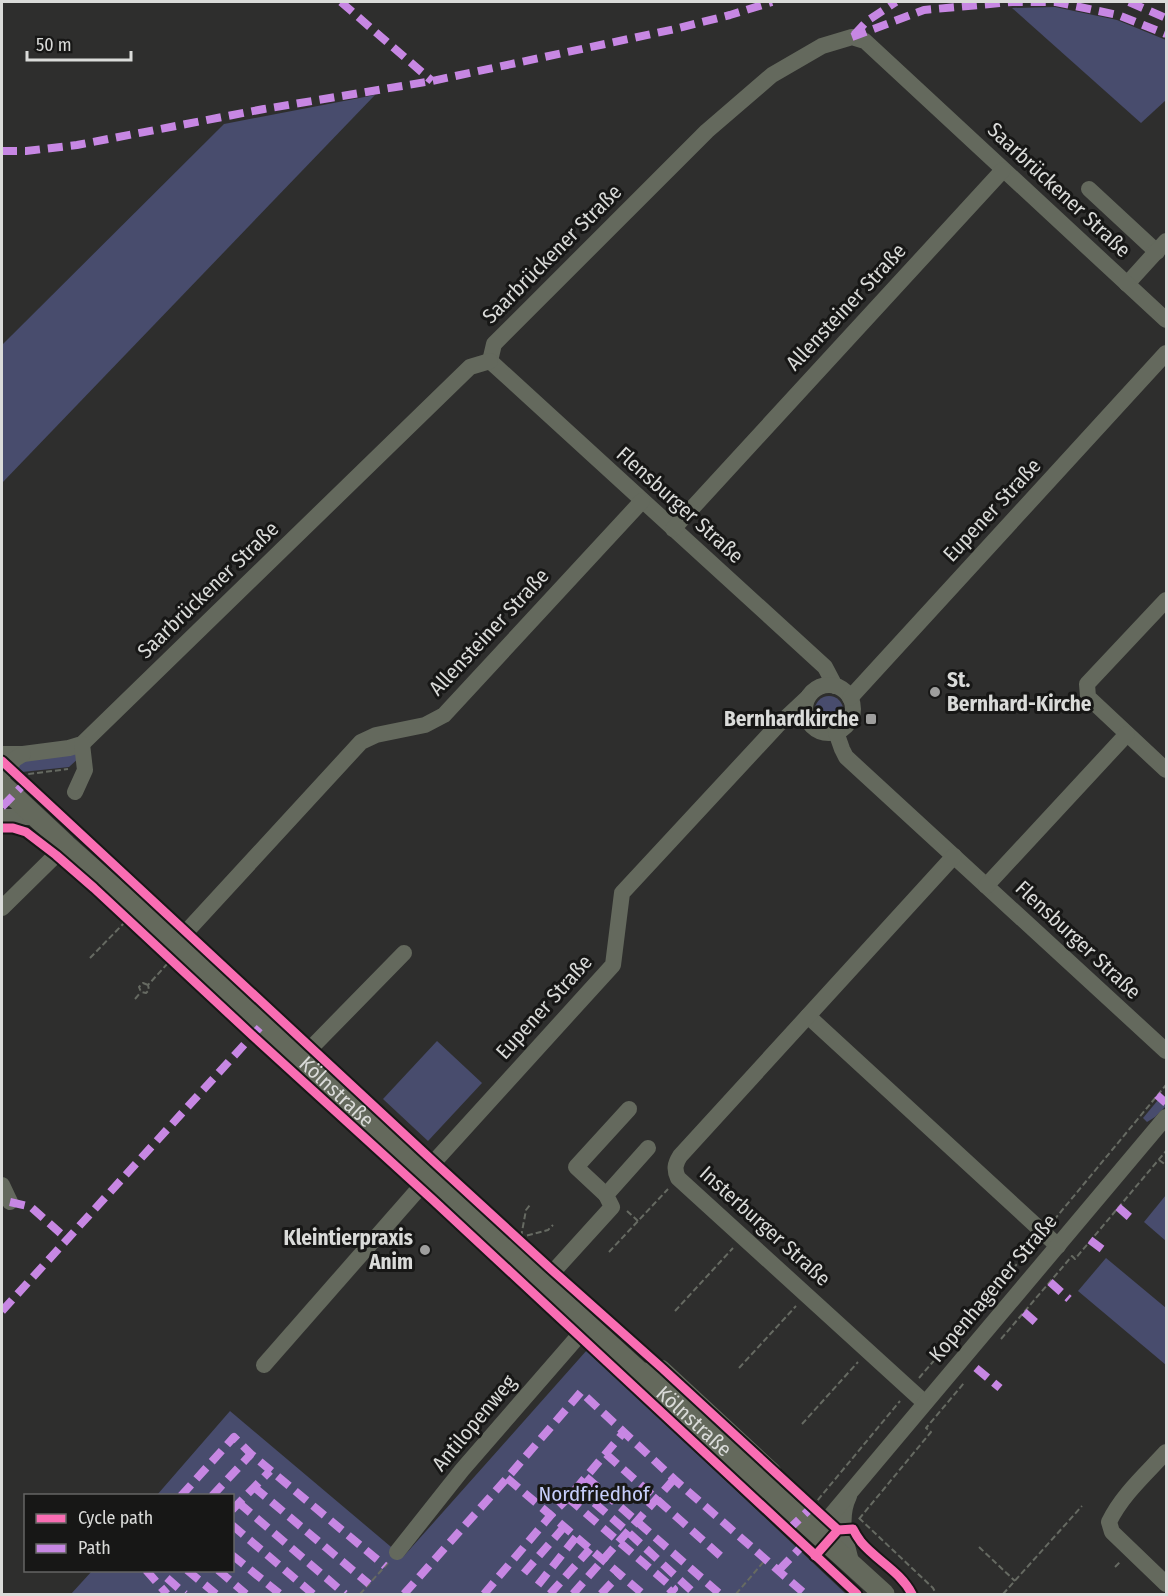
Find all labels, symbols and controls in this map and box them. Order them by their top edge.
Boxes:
scale bar [27,24,130,62]
text: 50 m [36,34,72,56]
street label: Saarbrückener Straße [982,117,1136,263]
street label: Saarbrückener Straße [477,179,627,329]
street label: Allensteiner Straße [780,238,912,376]
street label: Flensburger Straße [611,441,749,569]
street label: Eupener Straße [938,453,1046,567]
street label: Saarbrückener Straße [132,516,284,664]
street label: Allensteiner Straße [423,563,555,701]
place label: St. Bernhard-Kirche [947,667,1092,717]
marker: St. Bernhard-Kirche [928,685,942,699]
place label: Bernhardkirche [724,706,859,732]
marker: Bernhardkirche [864,712,878,726]
street label: Flensburger Straße [1010,875,1146,1005]
street label: Eupener Straße [490,949,598,1065]
street label: Kölnstraße [294,1051,379,1133]
street label: Insterburger Straße [694,1160,836,1292]
street label: Kopenhagener Straße [924,1209,1062,1367]
place label: Kleintierpraxis Anim [284,1225,413,1275]
marker: Kleintierpraxis Anim [418,1243,432,1257]
street label: Antilopenweg [426,1370,522,1476]
street label: Kölnstraße [651,1380,737,1462]
park label: Nordfriedhof [538,1481,651,1507]
legend [24,1494,234,1572]
text: Cycle path [78,1507,153,1529]
text: Path [78,1537,111,1559]

